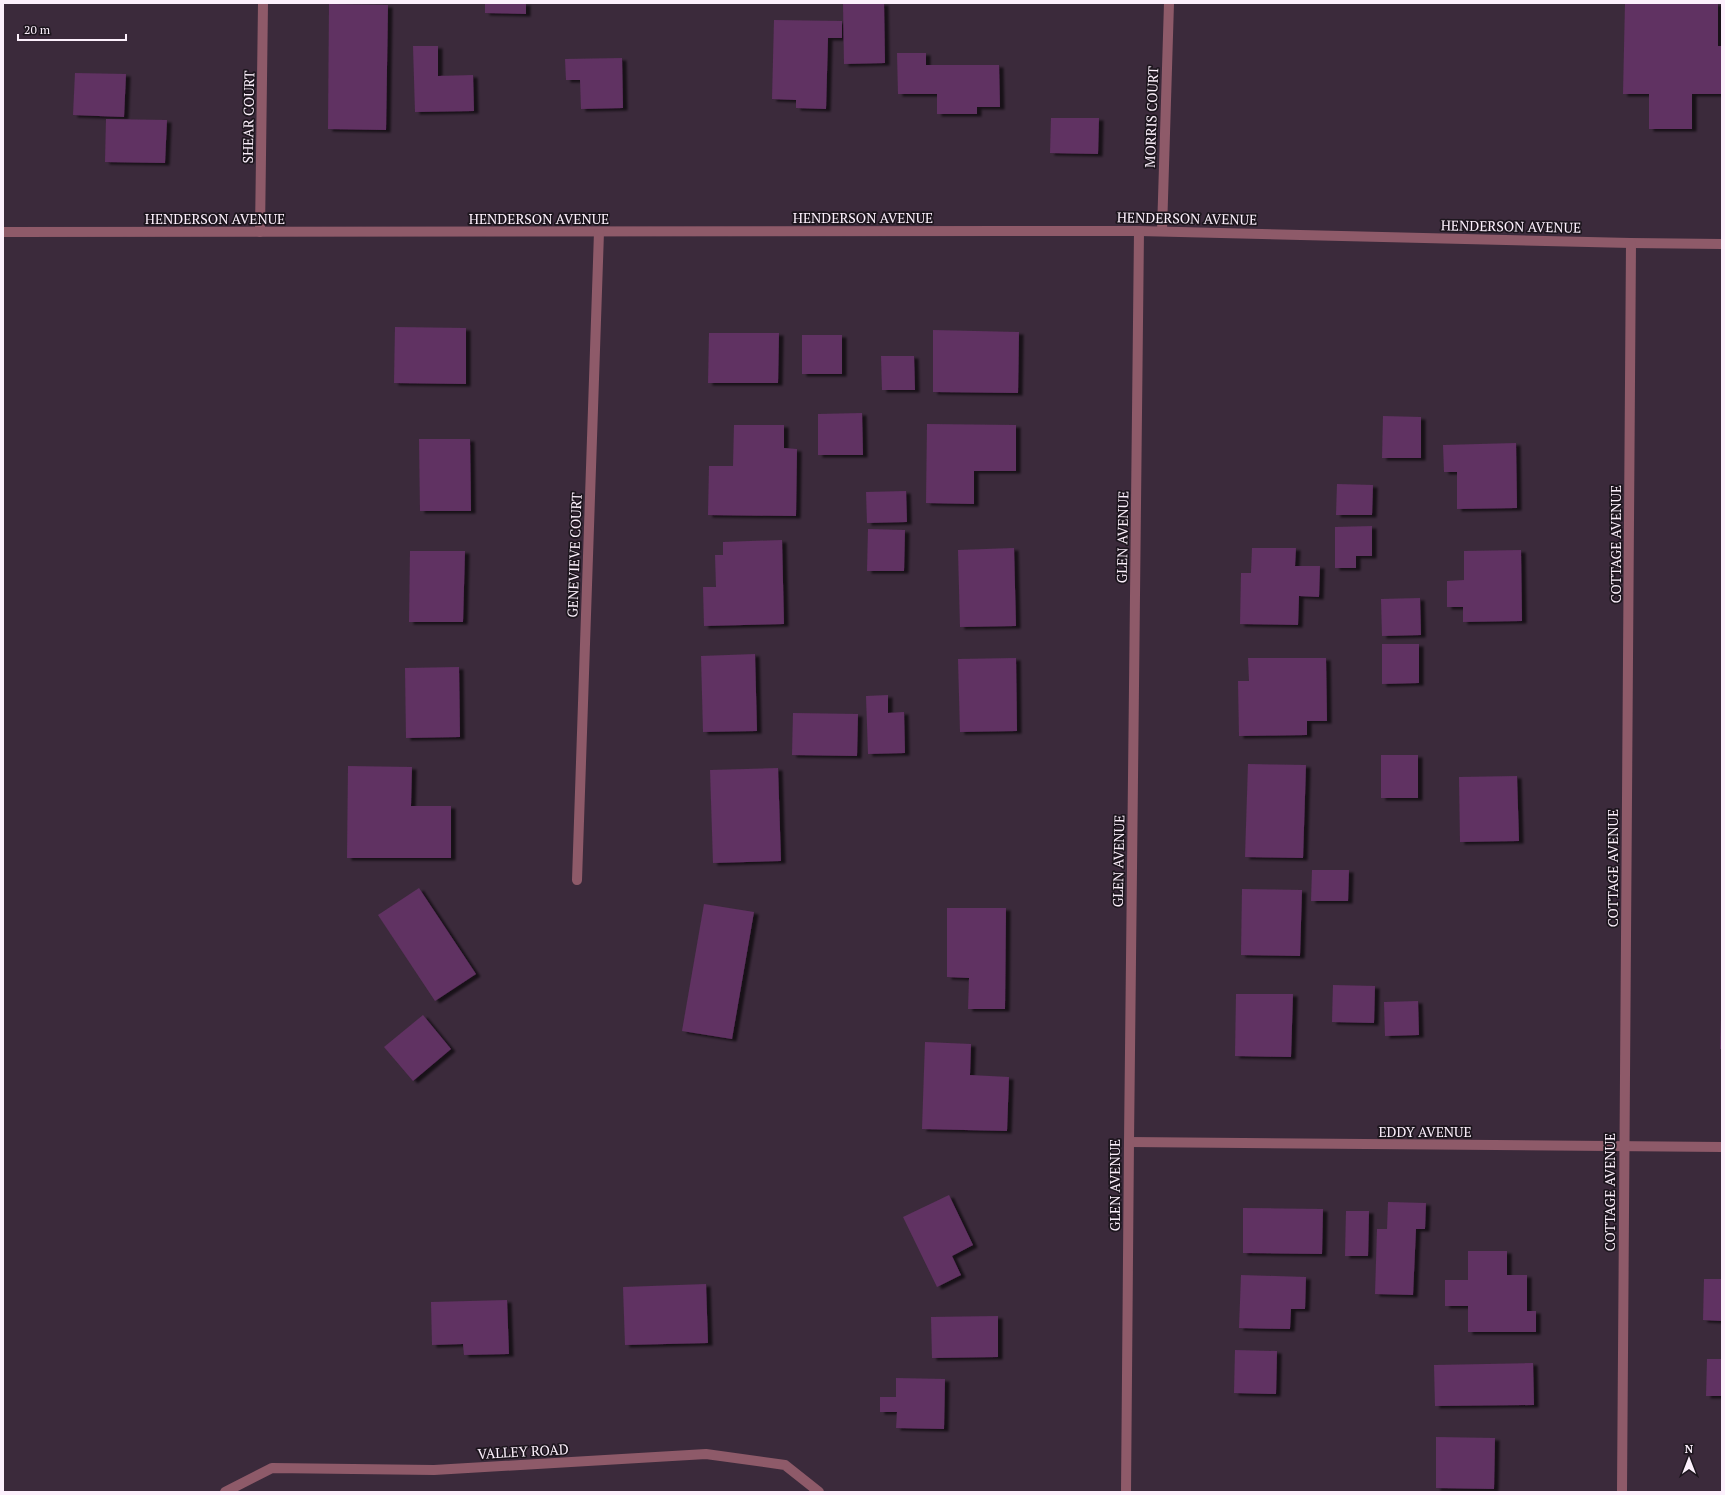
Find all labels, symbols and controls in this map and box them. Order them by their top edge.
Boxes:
scale bar [18,16,126,42]
text: 20 m [24,22,51,37]
street label: MORRIS COURT [1140,66,1162,168]
street label: SHEAR COURT [238,70,258,164]
street label: HENDERSON AVENUE [1117,207,1257,229]
street label: HENDERSON AVENUE [793,208,933,227]
street label: HENDERSON AVENUE [145,209,285,228]
street label: HENDERSON AVENUE [469,209,609,228]
street label: HENDERSON AVENUE [1441,215,1581,237]
street label: COTTAGE AVENUE [1606,485,1625,603]
street label: GLEN AVENUE [1112,491,1132,583]
street label: GENEVIEVE COURT [562,492,586,618]
street label: COTTAGE AVENUE [1603,809,1622,927]
street label: GLEN AVENUE [1108,815,1128,907]
street label: EDDY AVENUE [1378,1122,1472,1141]
street label: COTTAGE AVENUE [1600,1133,1619,1251]
street label: GLEN AVENUE [1105,1139,1124,1231]
street label: VALLEY ROAD [477,1439,569,1463]
north arrow [1669,1439,1709,1479]
text: N [1685,1442,1694,1456]

